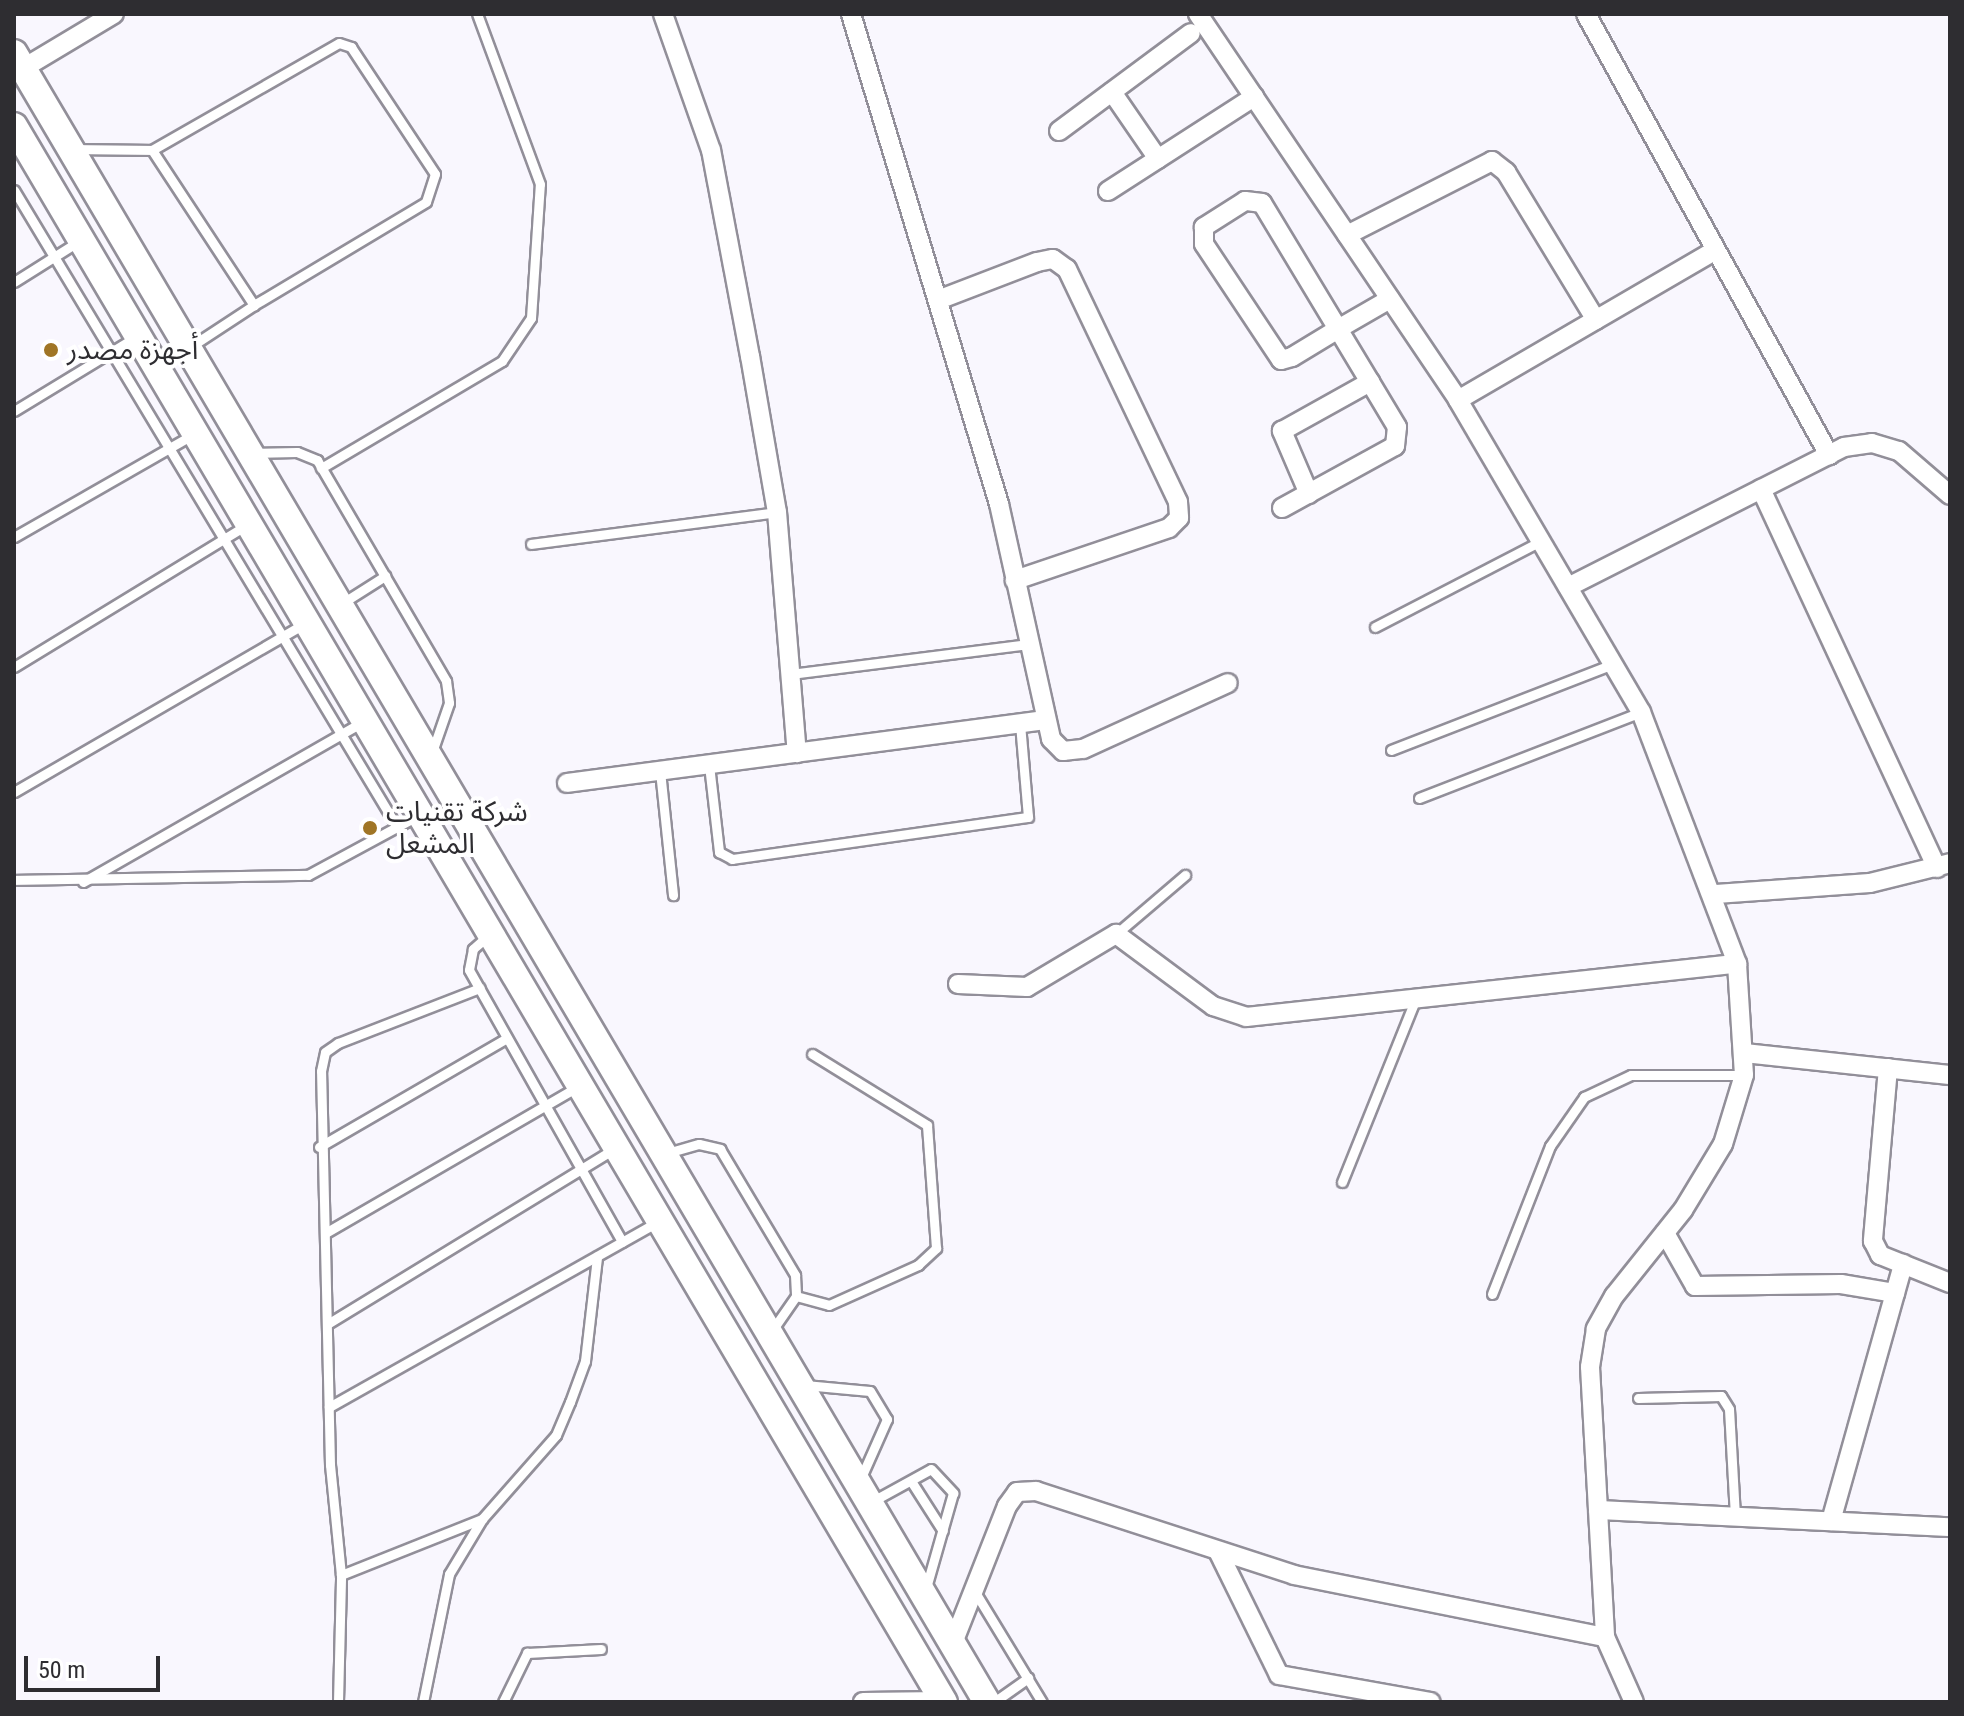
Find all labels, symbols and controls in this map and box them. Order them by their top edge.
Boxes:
place label: أجهزة مصدر [67,333,198,367]
marker: أجهزة مصدر [42,341,60,359]
place label: شركة تقنيات المشعل [386,795,528,861]
marker: شركة تقنيات المشعل [361,819,379,837]
scale bar [28,1640,164,1690]
text: 50 m [38,1656,85,1684]

